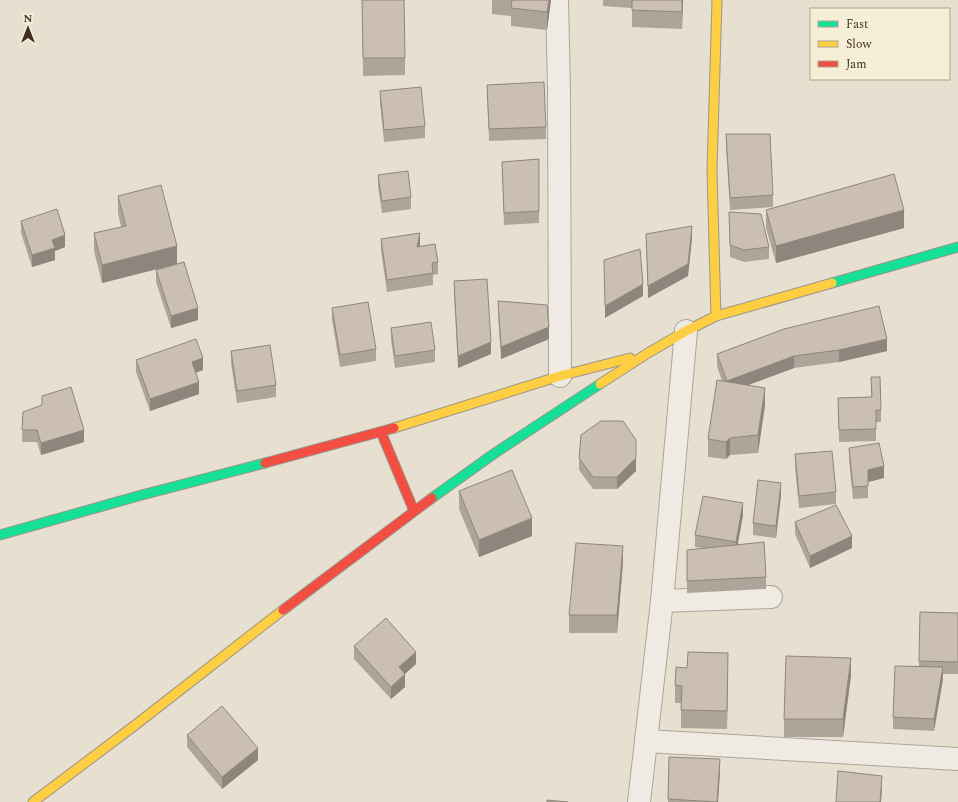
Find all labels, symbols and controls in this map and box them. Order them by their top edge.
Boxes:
north arrow [8,8,48,48]
legend [810,8,950,80]
text: N [24,10,33,27]
text: Fast [846,15,868,34]
text: Slow [846,35,872,54]
text: Jam [846,55,867,74]

